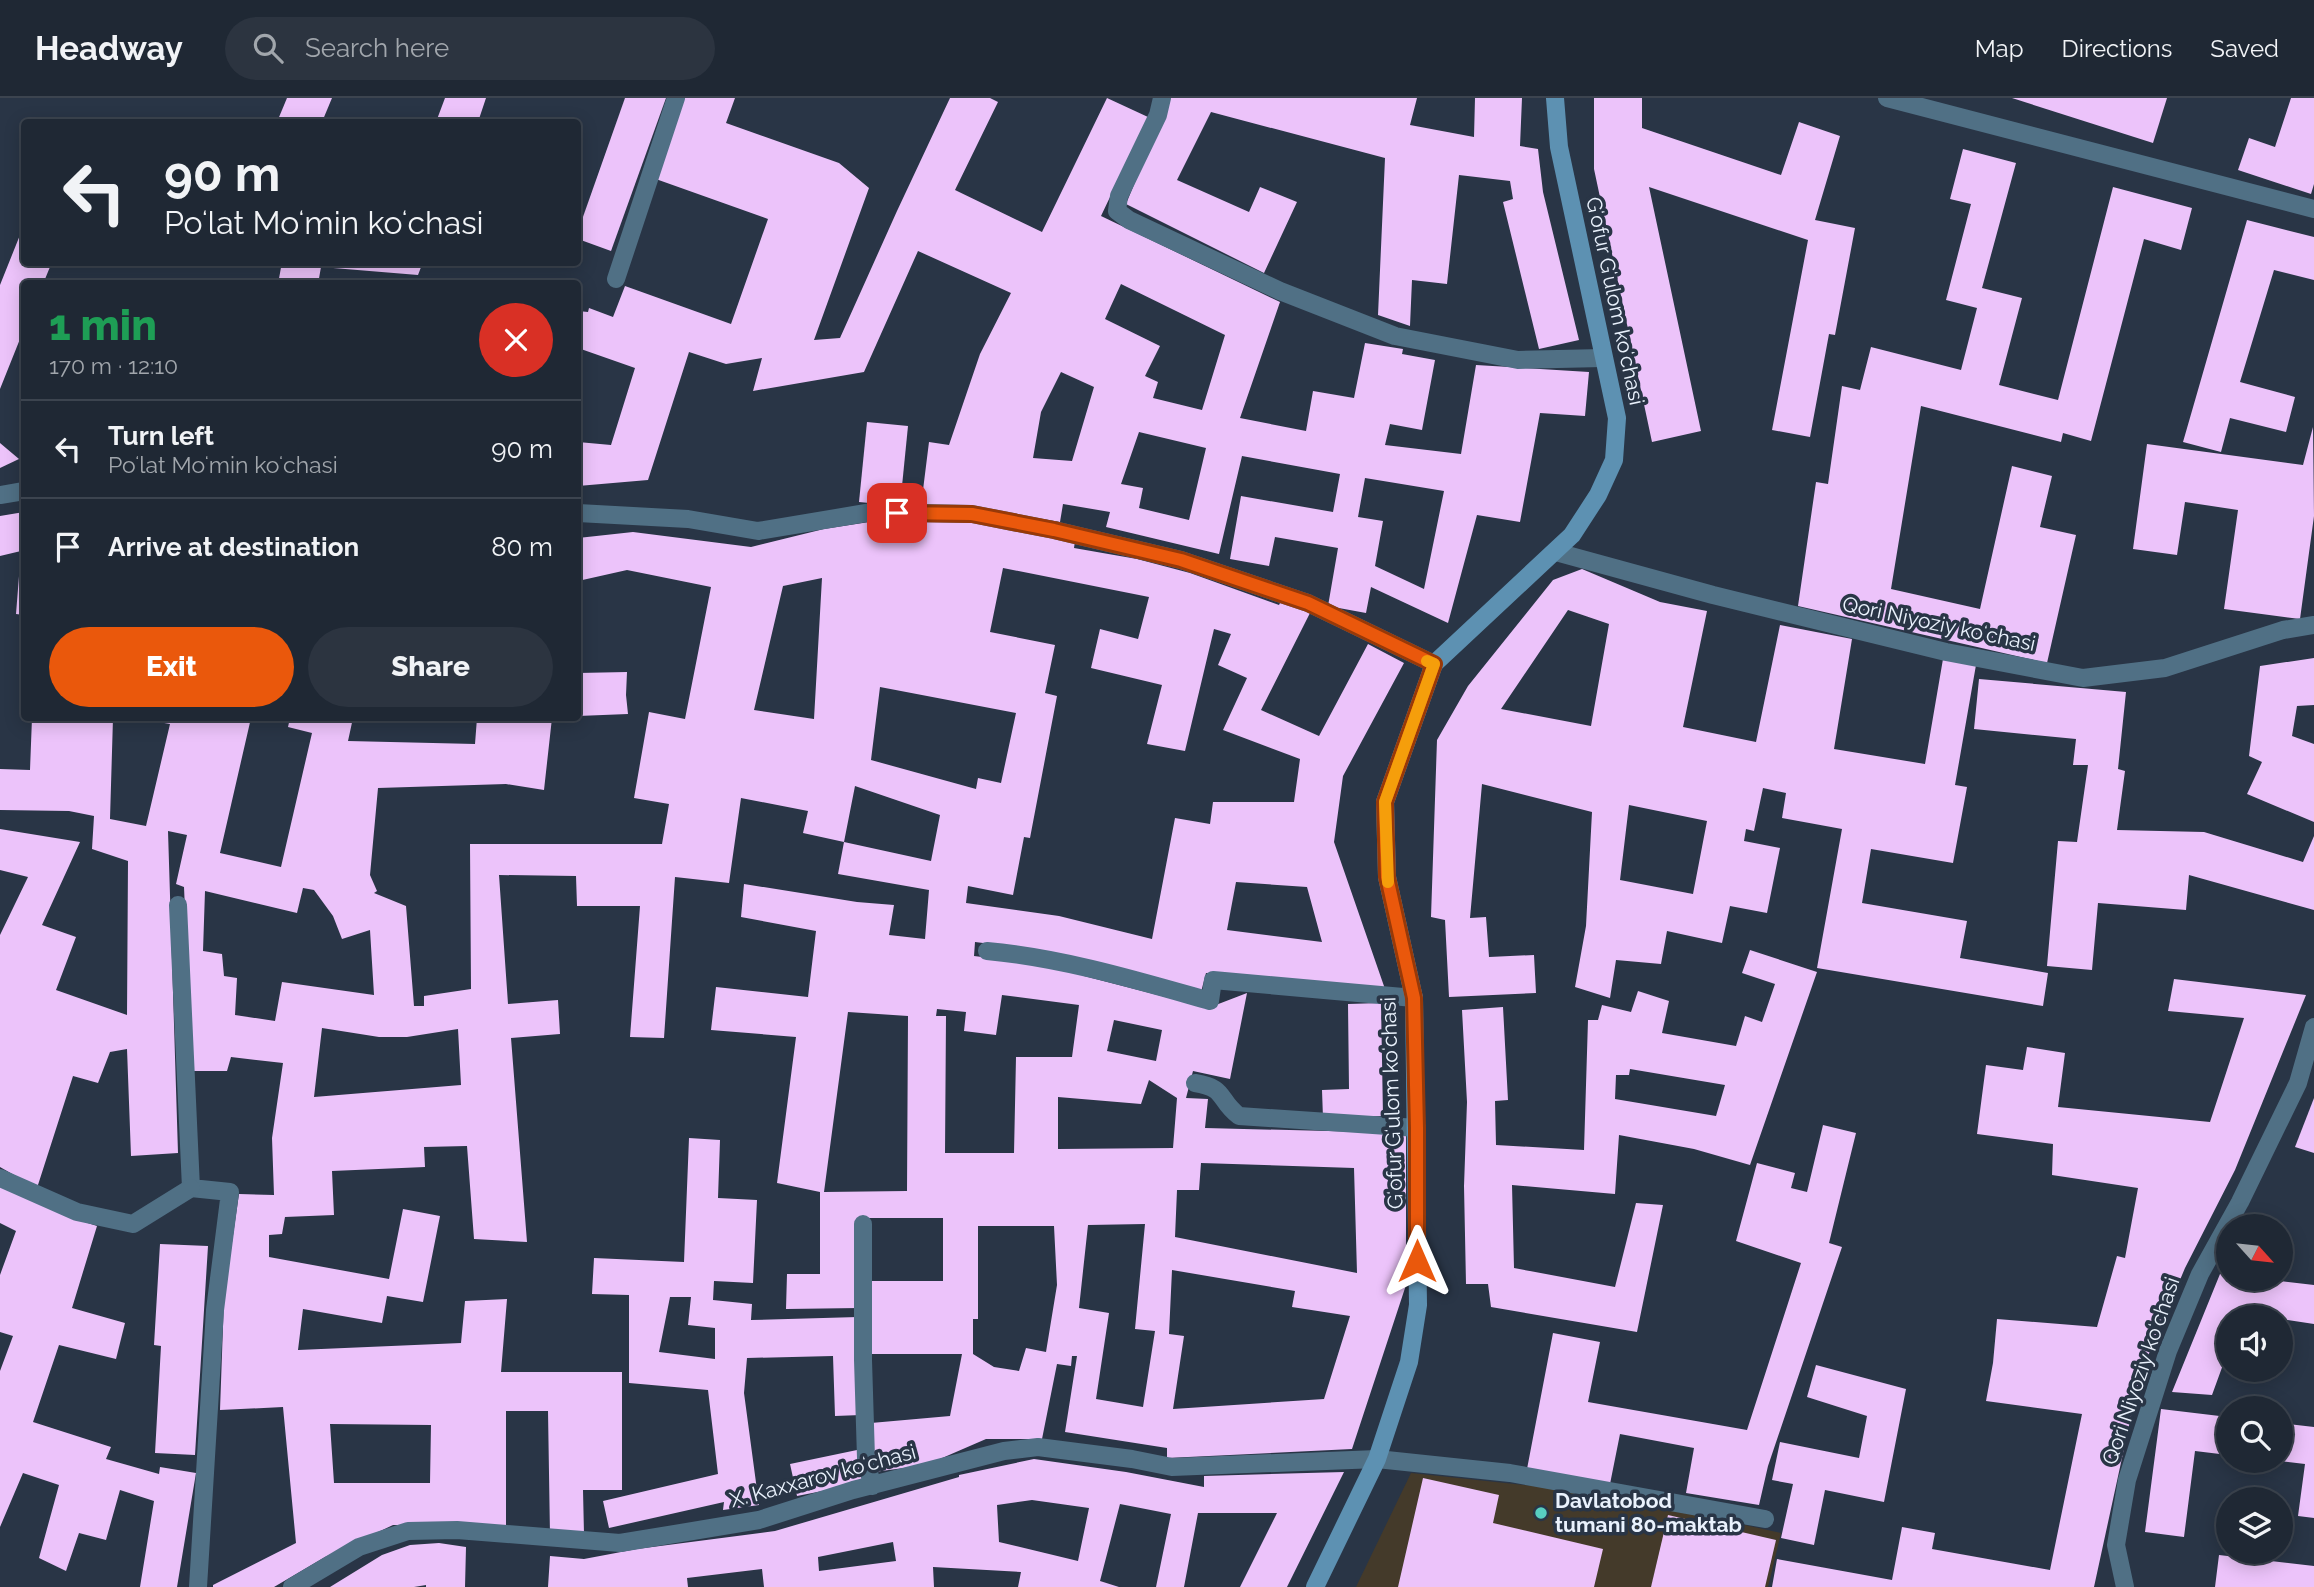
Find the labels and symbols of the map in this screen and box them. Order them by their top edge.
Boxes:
street label: Gʻofur Gʻulom koʻchasi [1581,195,1650,407]
pin [867,483,927,543]
street label: Qori Niyoziy koʻchasi [1840,591,2038,656]
street label: Gʻofur Gʻulom koʻchasi [1375,997,1408,1209]
north arrow [2216,1214,2292,1292]
position arrow [1380,1224,1454,1298]
street label: Qori Niyoziy koʻchasi [2097,1274,2184,1468]
street label: X. Kaxxarov koʻchasi [727,1439,919,1512]
place label: Davlatobod tumani 80-maktab [1555,1488,1742,1537]
marker: Davlatobod tumani 80-maktab [1533,1505,1549,1521]

